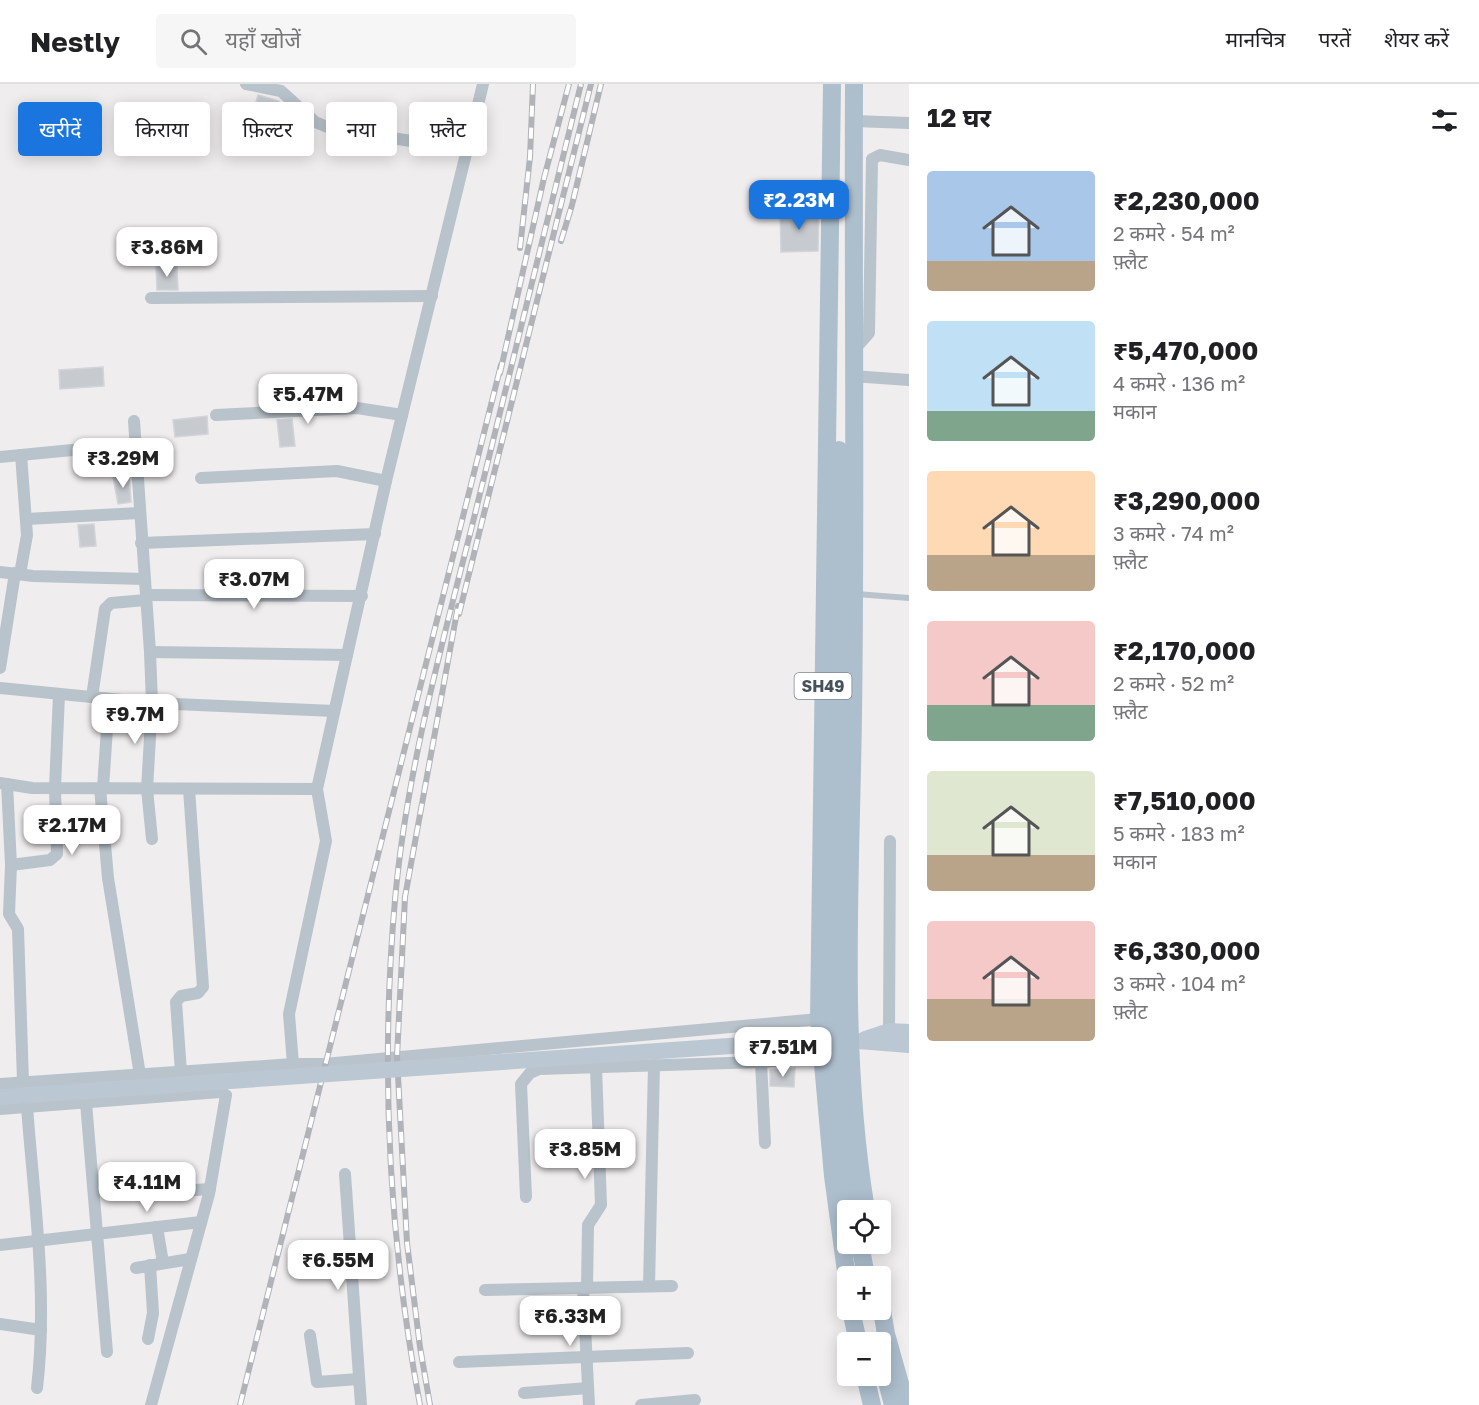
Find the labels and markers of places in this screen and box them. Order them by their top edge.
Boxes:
pin: ₹2.23M [750,180,848,231]
pin: ₹3.86M [118,227,216,278]
pin: ₹5.47M [259,374,357,425]
pin: ₹3.29M [74,438,172,489]
pin: ₹3.07M [205,559,303,610]
pin: ₹9.7M [93,694,177,745]
pin: ₹2.17M [23,805,121,856]
pin: ₹7.51M [734,1027,832,1078]
pin: ₹3.85M [536,1129,634,1180]
pin: ₹4.11M [98,1162,196,1213]
pin: ₹6.55M [289,1240,387,1291]
pin: ₹6.33M [521,1296,619,1347]

